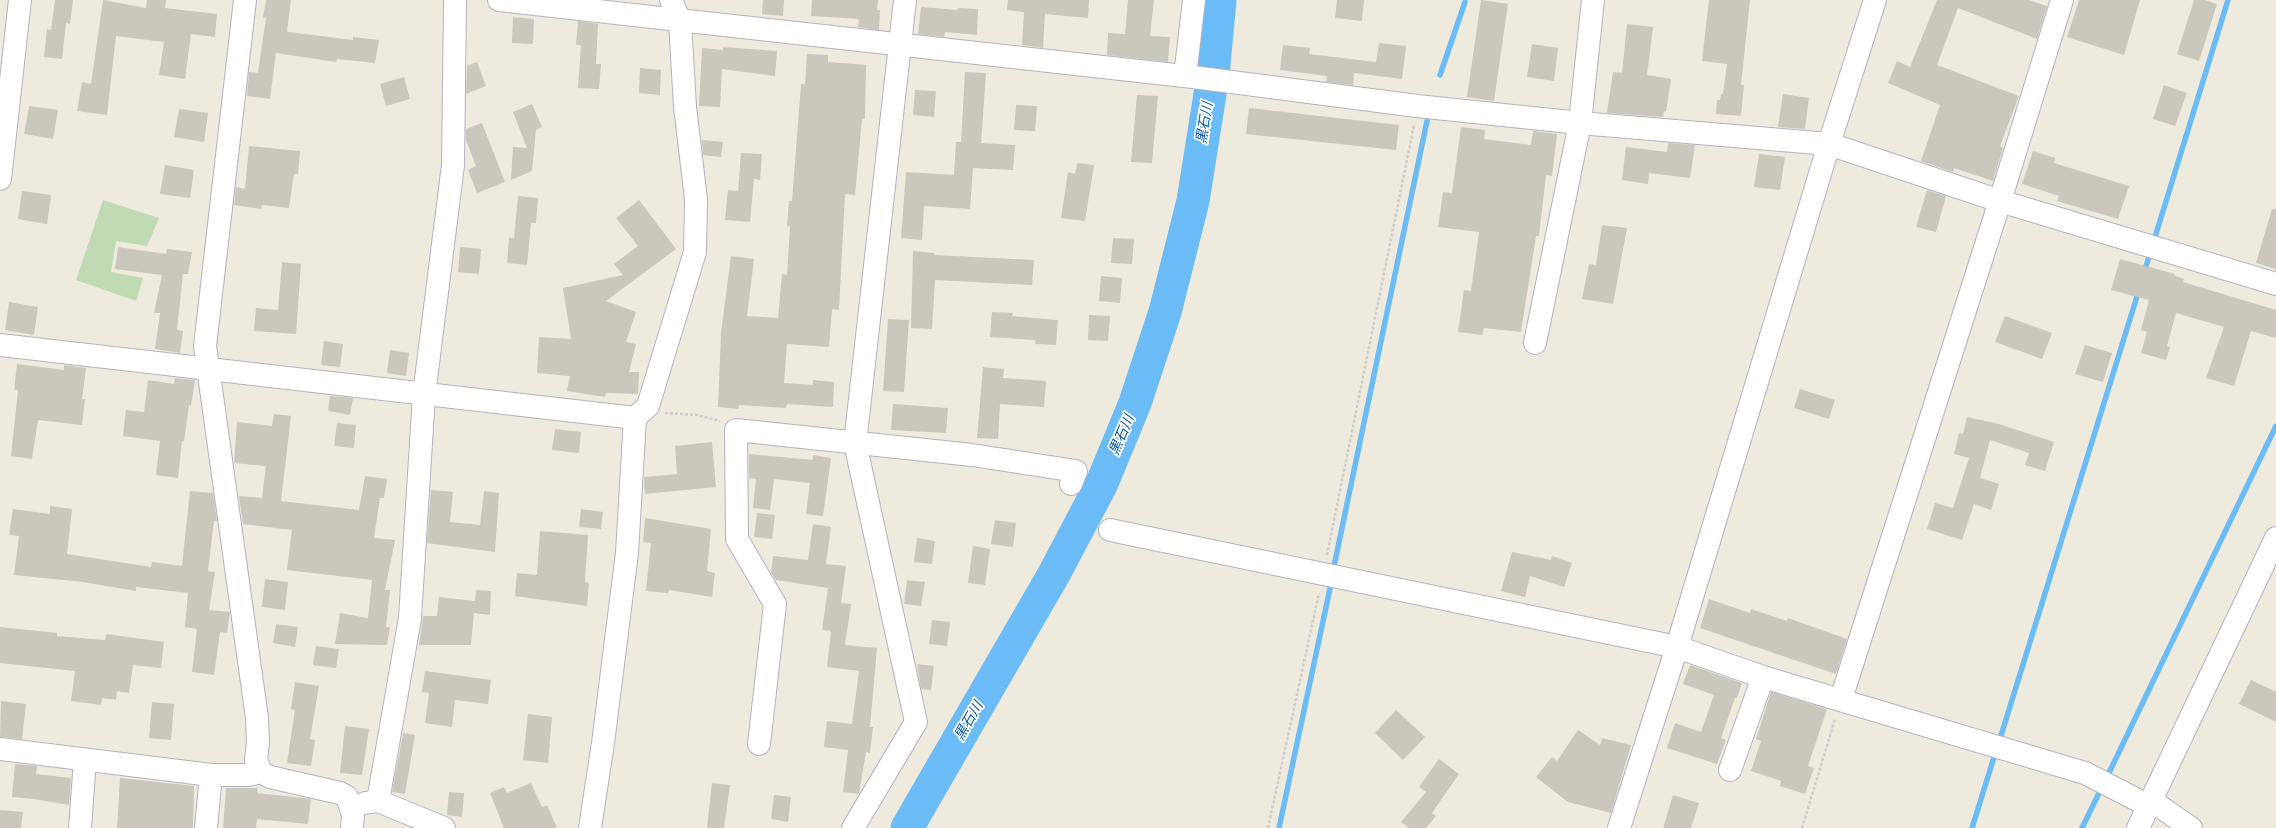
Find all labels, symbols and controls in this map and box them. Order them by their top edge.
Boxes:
water label: 黒石川 [1193,101,1217,145]
water label: 黒石川 [1106,412,1138,458]
water label: 黒石川 [951,699,987,743]

